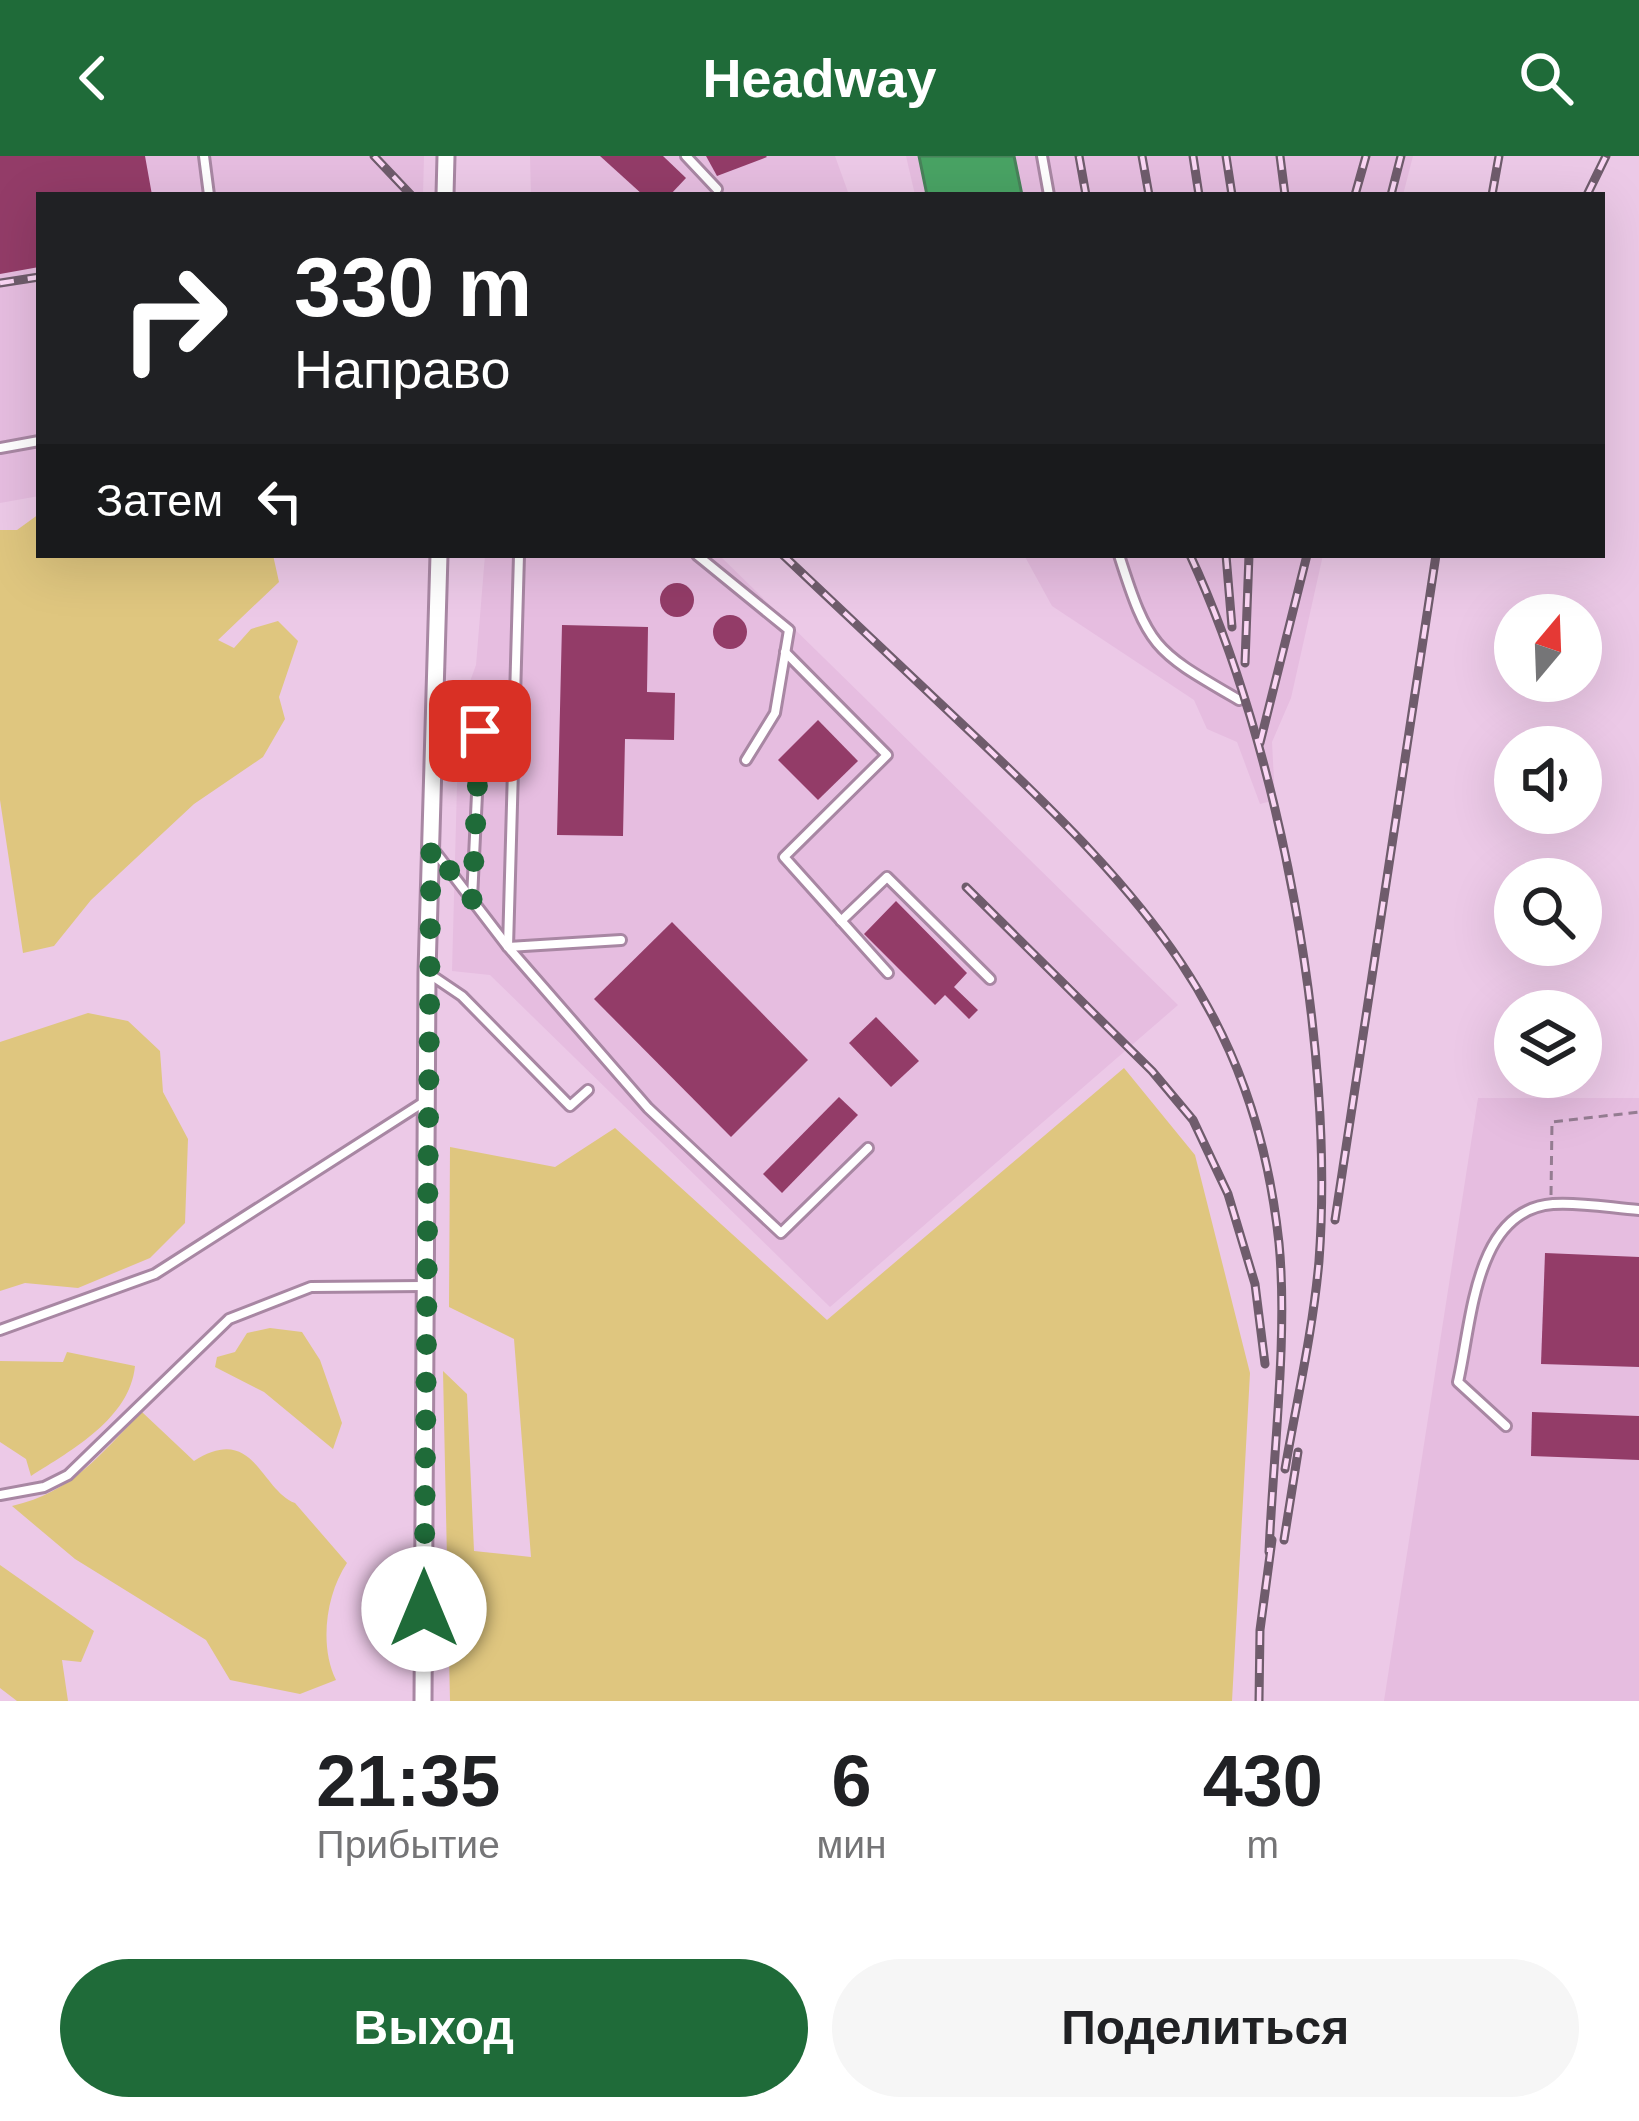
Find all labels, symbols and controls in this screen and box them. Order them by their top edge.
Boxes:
icon: back [60,45,126,111]
icon: search [1513,45,1579,111]
text: Headway [702,48,937,108]
icon: right [96,240,252,396]
text: 330 m [294,240,532,334]
text: Направо [294,339,510,399]
icon: left [247,468,313,534]
text: Затем [96,475,223,526]
north arrow [1494,594,1602,702]
map controls [1494,594,1602,1098]
pin [429,680,531,782]
icon: arrive [447,698,513,764]
button: sound [1494,726,1602,834]
button: search [1494,858,1602,966]
button: layers [1494,990,1602,1098]
position arrow [361,1546,487,1672]
text: 21:35 [316,1741,500,1821]
text: 6 [831,1741,872,1821]
text: 430 [1203,1741,1323,1821]
text: Прибытие [317,1823,500,1866]
text: мин [816,1823,887,1866]
text: m [1247,1823,1279,1866]
button: Выход [60,1959,808,2097]
button: Поделиться [832,1959,1579,2097]

